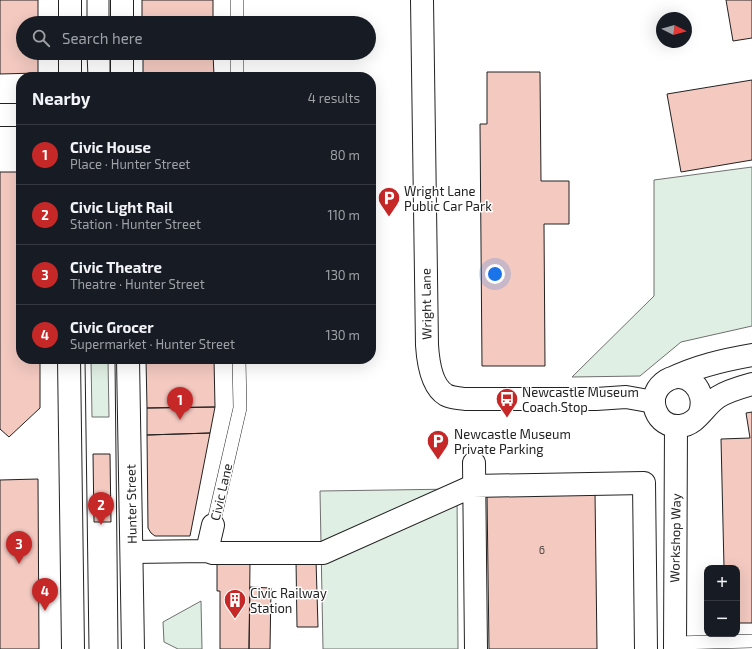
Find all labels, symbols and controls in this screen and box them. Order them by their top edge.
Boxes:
north arrow [656,12,692,48]
search box [16,16,376,60]
icon: search [30,27,52,49]
text: Search here [62,29,143,47]
text: Nearby [32,88,90,108]
text: 4 results [308,90,360,106]
text: Civic House [70,138,151,156]
text: 1 [42,147,48,163]
text: 80 m [330,147,360,163]
text: Place · Hunter Street [70,156,190,172]
place label: Wright Lane Public Car Park [404,183,492,214]
parking icon: Wright Lane Public Car Park [376,185,402,218]
text: Civic Light Rail [70,198,173,216]
text: 2 [41,207,49,223]
text: 110 m [328,207,360,223]
text: Station · Hunter Street [70,216,201,232]
text: Civic Theatre [70,258,162,276]
your location [485,264,505,284]
text: 3 [41,267,49,283]
text: 130 m [325,267,360,283]
street label: Wright Lane [417,268,435,340]
text: Theatre · Hunter Street [70,276,205,292]
text: Civic Grocer [70,318,154,336]
text: 4 [41,327,49,343]
text: 130 m [325,327,360,343]
text: Supermarket · Hunter Street [70,336,235,352]
place label: Newcastle Museum Coach Stop [522,384,639,415]
bus stop icon: Newcastle Museum Coach Stop [494,386,520,419]
pin: 1 [167,387,193,420]
place label: Newcastle Museum Private Parking [454,426,571,457]
parking icon: Newcastle Museum Private Parking [425,428,451,461]
street label: Civic Lane [207,462,235,522]
street label: Hunter Street [122,464,140,544]
pin: 2 [88,492,114,525]
street label: Workshop Way [666,493,684,583]
pin: 3 [6,531,32,564]
house number: 6 [539,543,545,556]
map controls [704,565,740,637]
button: + [704,565,740,601]
pin: 4 [32,578,58,611]
place label: Civic Railway Station [250,585,327,616]
building icon: Civic Railway Station [222,587,248,620]
button: − [704,601,740,637]

